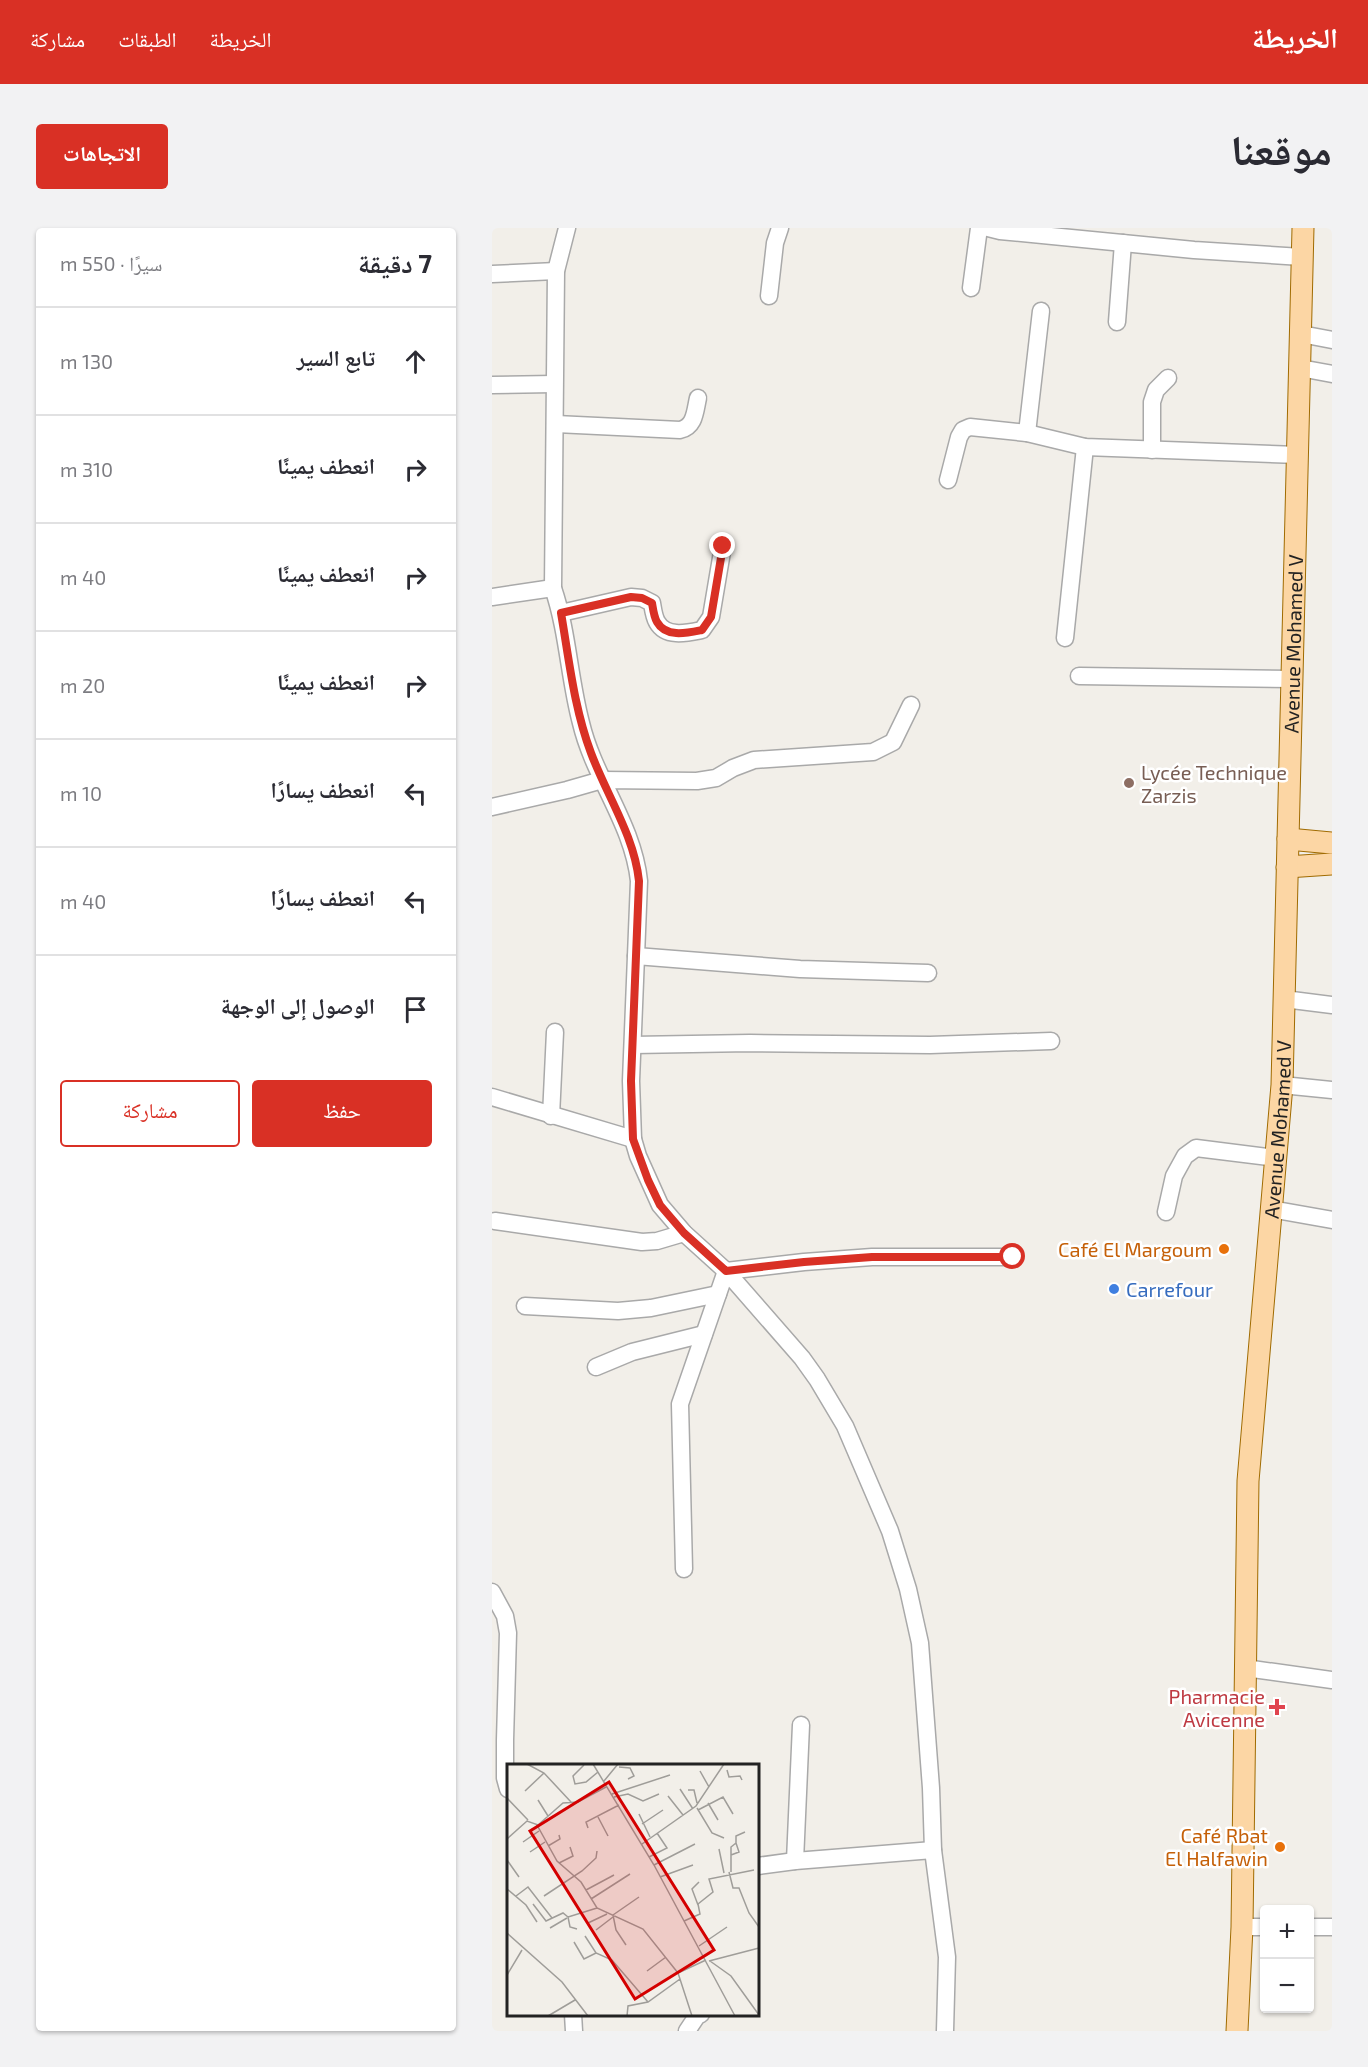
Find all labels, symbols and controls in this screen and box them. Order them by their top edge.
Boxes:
text: الخريطة [1252,20,1338,54]
text: مشاركة [30,26,85,51]
text: الطبقات [118,26,177,51]
text: الخريطة [210,26,271,51]
text: موقعنا [1231,123,1332,173]
button: الاتجاهات [36,124,168,189]
text: 7 دقيقة [358,247,432,278]
text: سيرًا · 550 m [60,251,162,275]
text: تابع السير [297,344,375,370]
icon: ahead [399,345,432,378]
text: 130 m [60,349,113,373]
text: انعطف يمينًا [277,452,375,478]
icon: right [399,453,432,486]
text: 310 m [60,457,113,481]
route end [709,532,735,558]
street label: Avenue Mohamed V [1279,554,1307,734]
text: انعطف يمينًا [277,560,375,586]
icon: right [399,561,432,594]
text: 40 m [60,565,106,589]
text: انعطف يمينًا [277,668,375,694]
icon: right [399,669,432,702]
text: 20 m [60,673,105,697]
place label: Lycée Technique Zarzis [1141,760,1287,807]
text: انعطف يسارًا [270,776,375,802]
marker: Lycée Technique Zarzis [1122,776,1136,790]
icon: left [399,777,432,810]
text: 10 m [60,781,102,805]
text: انعطف يسارًا [270,884,375,910]
icon: left [399,885,432,918]
text: 40 m [60,889,106,913]
text: الوصول إلى الوجهة [221,992,375,1018]
icon: arrive [399,993,432,1026]
street label: Avenue Mohamed V [1259,1040,1295,1220]
button: مشاركة [60,1080,240,1147]
button: حفظ [252,1080,432,1147]
place label: Café El Margoum [1058,1237,1212,1261]
marker: Café El Margoum [1217,1242,1231,1256]
route start [999,1243,1025,1269]
place label: Carrefour [1126,1277,1213,1301]
marker: Carrefour [1107,1282,1121,1296]
place label: Pharmacie Avicenne [1169,1684,1265,1731]
marker: Pharmacie Avicenne [1270,1700,1284,1714]
inset map [507,1764,759,2016]
place label: Café Rbat El Halfawin [1165,1823,1268,1870]
marker: Café Rbat El Halfawin [1273,1840,1287,1854]
map controls [1260,1905,1314,2013]
button: + [1260,1905,1314,1959]
button: − [1260,1959,1314,2013]

